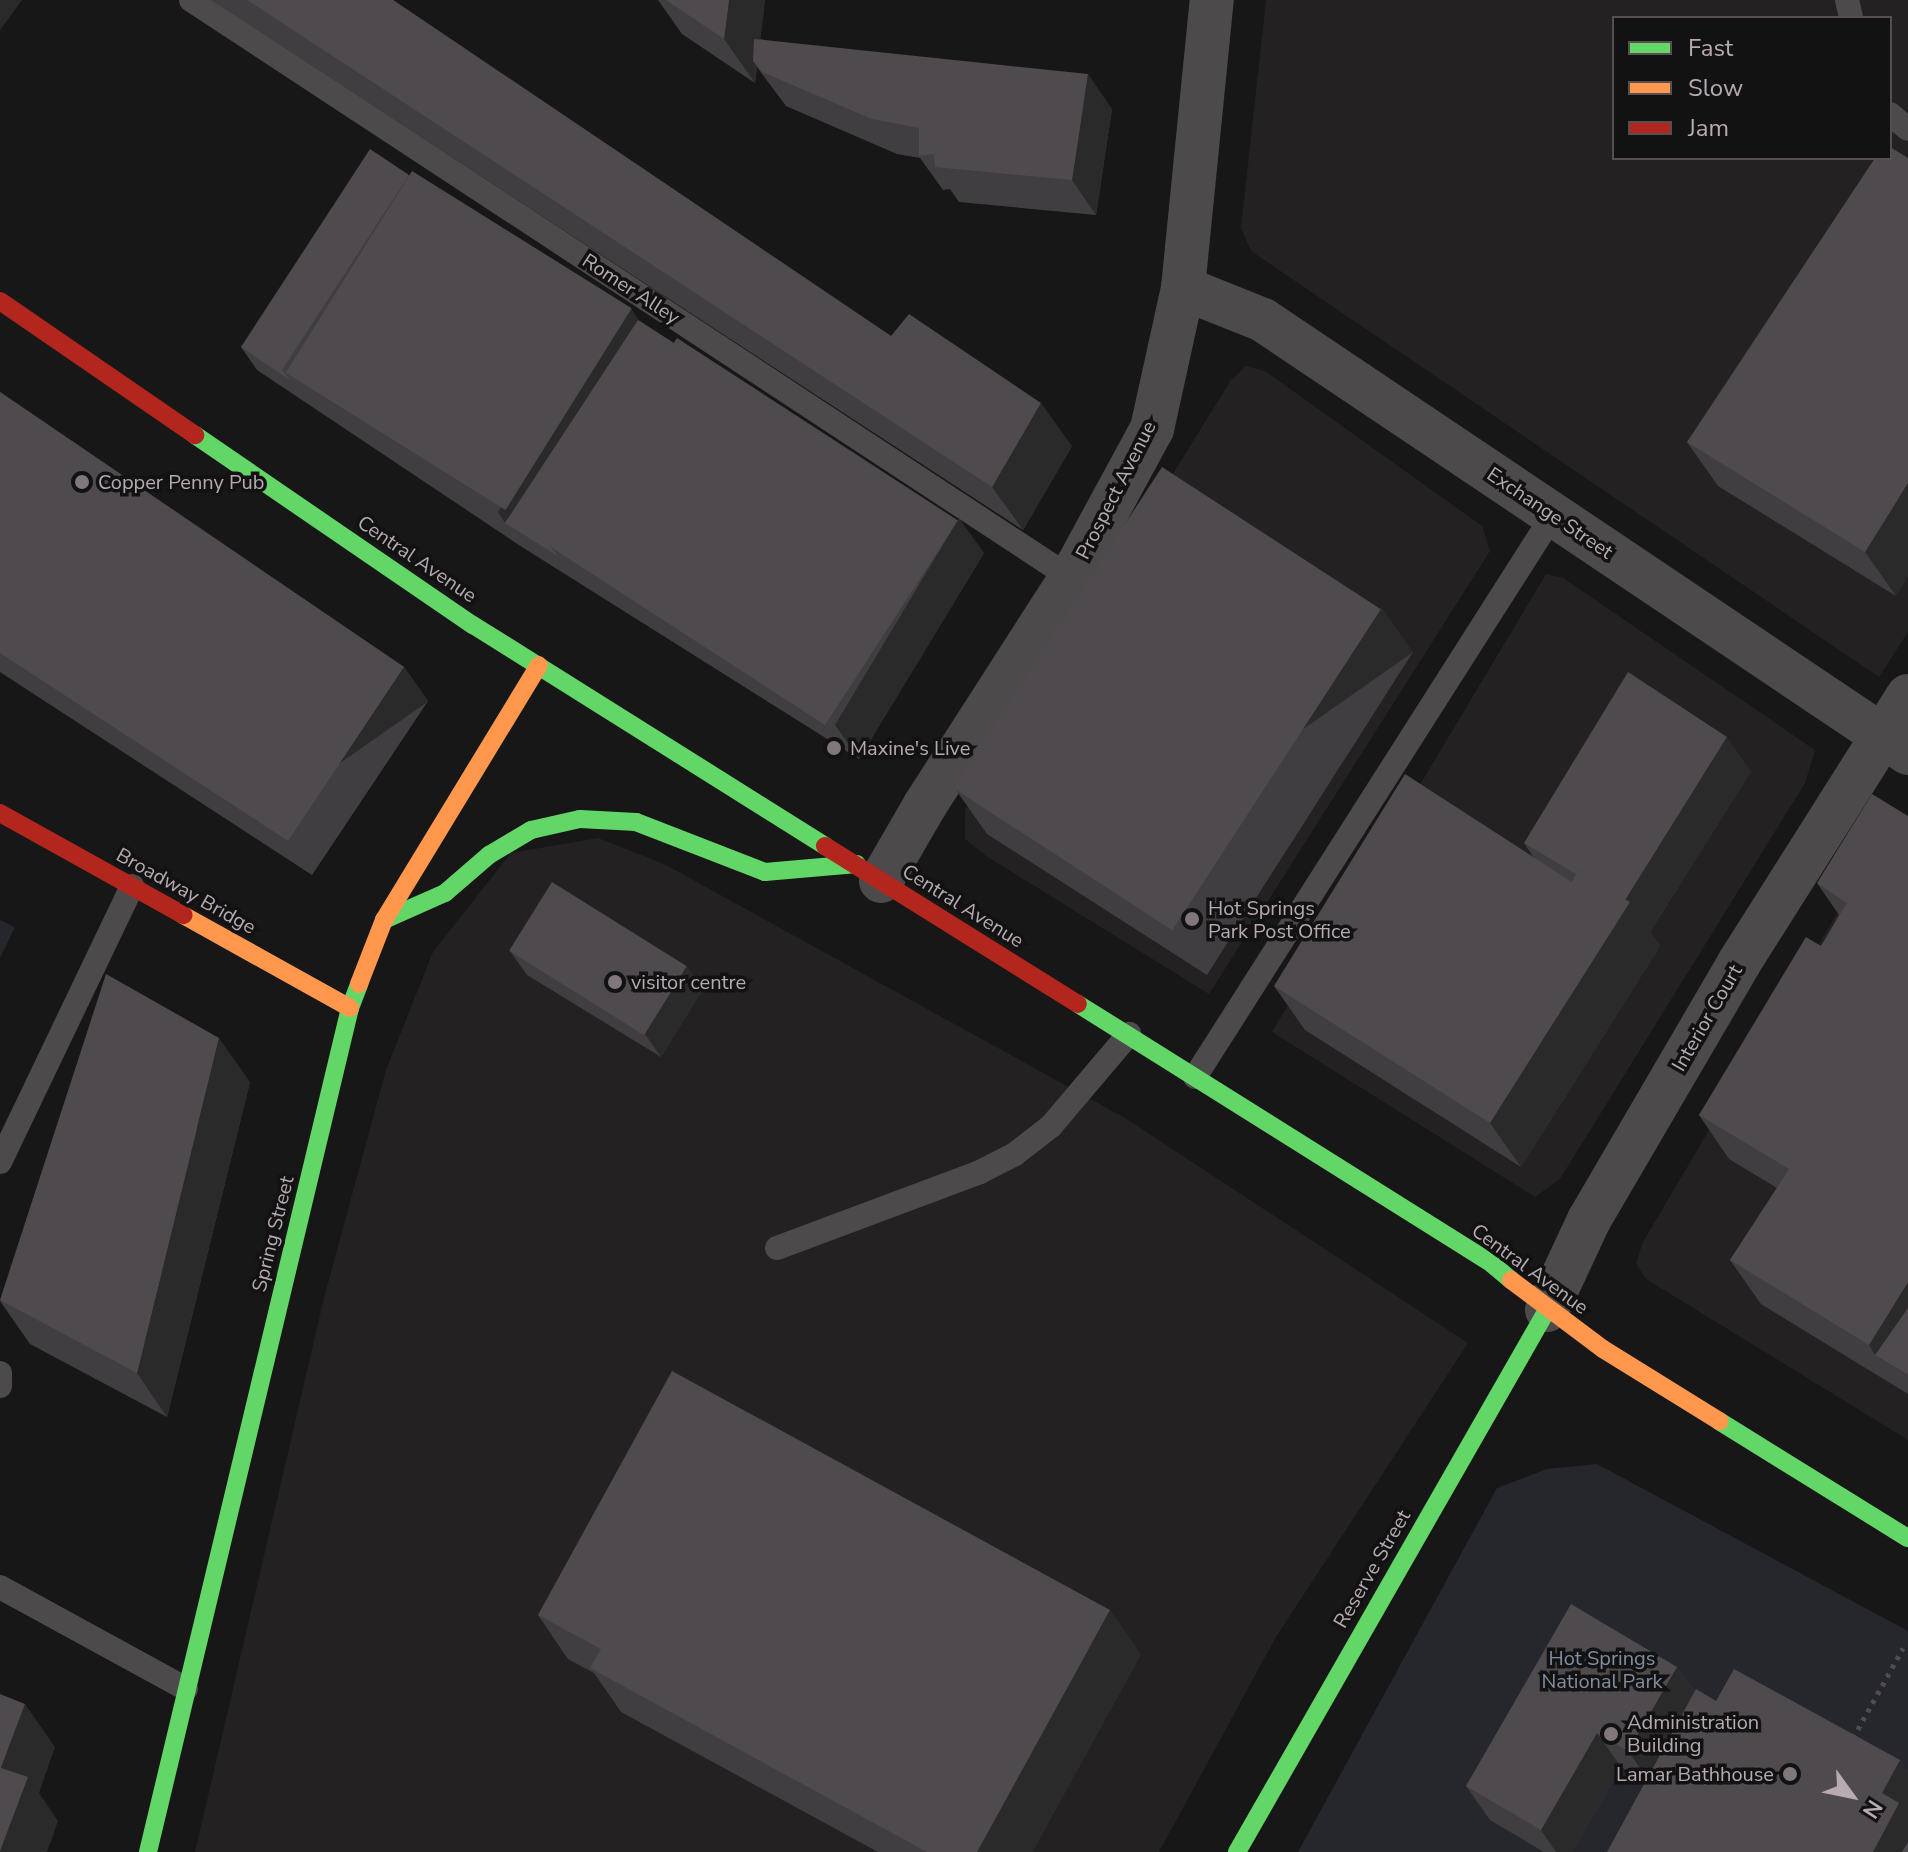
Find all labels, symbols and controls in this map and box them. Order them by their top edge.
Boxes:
legend [1612,16,1892,160]
text: Fast [1688,32,1733,64]
text: Slow [1688,72,1743,104]
text: Jam [1688,112,1729,144]
street label: Romer Alley [578,249,684,329]
street label: Prospect Avenue [1071,417,1161,563]
street label: Exchange Street [1483,462,1617,564]
place label: Copper Penny Pub [98,470,264,494]
marker: Copper Penny Pub [73,473,91,491]
street label: Central Avenue [353,510,481,608]
place label: Maxine's Live [850,736,970,760]
marker: Maxine's Live [825,739,843,757]
street label: Broadway Bridge [112,843,260,939]
street label: Central Avenue [898,859,1028,953]
place label: Hot Springs Park Post Office [1208,896,1351,943]
marker: Hot Springs Park Post Office [1183,910,1201,928]
street label: Interior Court [1667,960,1747,1076]
place label: visitor centre [631,970,746,994]
marker: visitor centre [606,973,624,991]
street label: Spring Street [247,1174,299,1294]
street label: Central Avenue [1467,1219,1593,1319]
street label: Reserve Street [1329,1506,1415,1632]
park label: Hot Springs National Park [1541,1647,1663,1694]
place label: Administration Building [1627,1710,1759,1757]
marker: Administration Building [1602,1725,1620,1743]
north arrow [1812,1756,1892,1836]
place label: Lamar Bathhouse [1616,1762,1774,1786]
marker: Lamar Bathhouse [1781,1765,1799,1783]
text: N [1855,1794,1889,1824]

